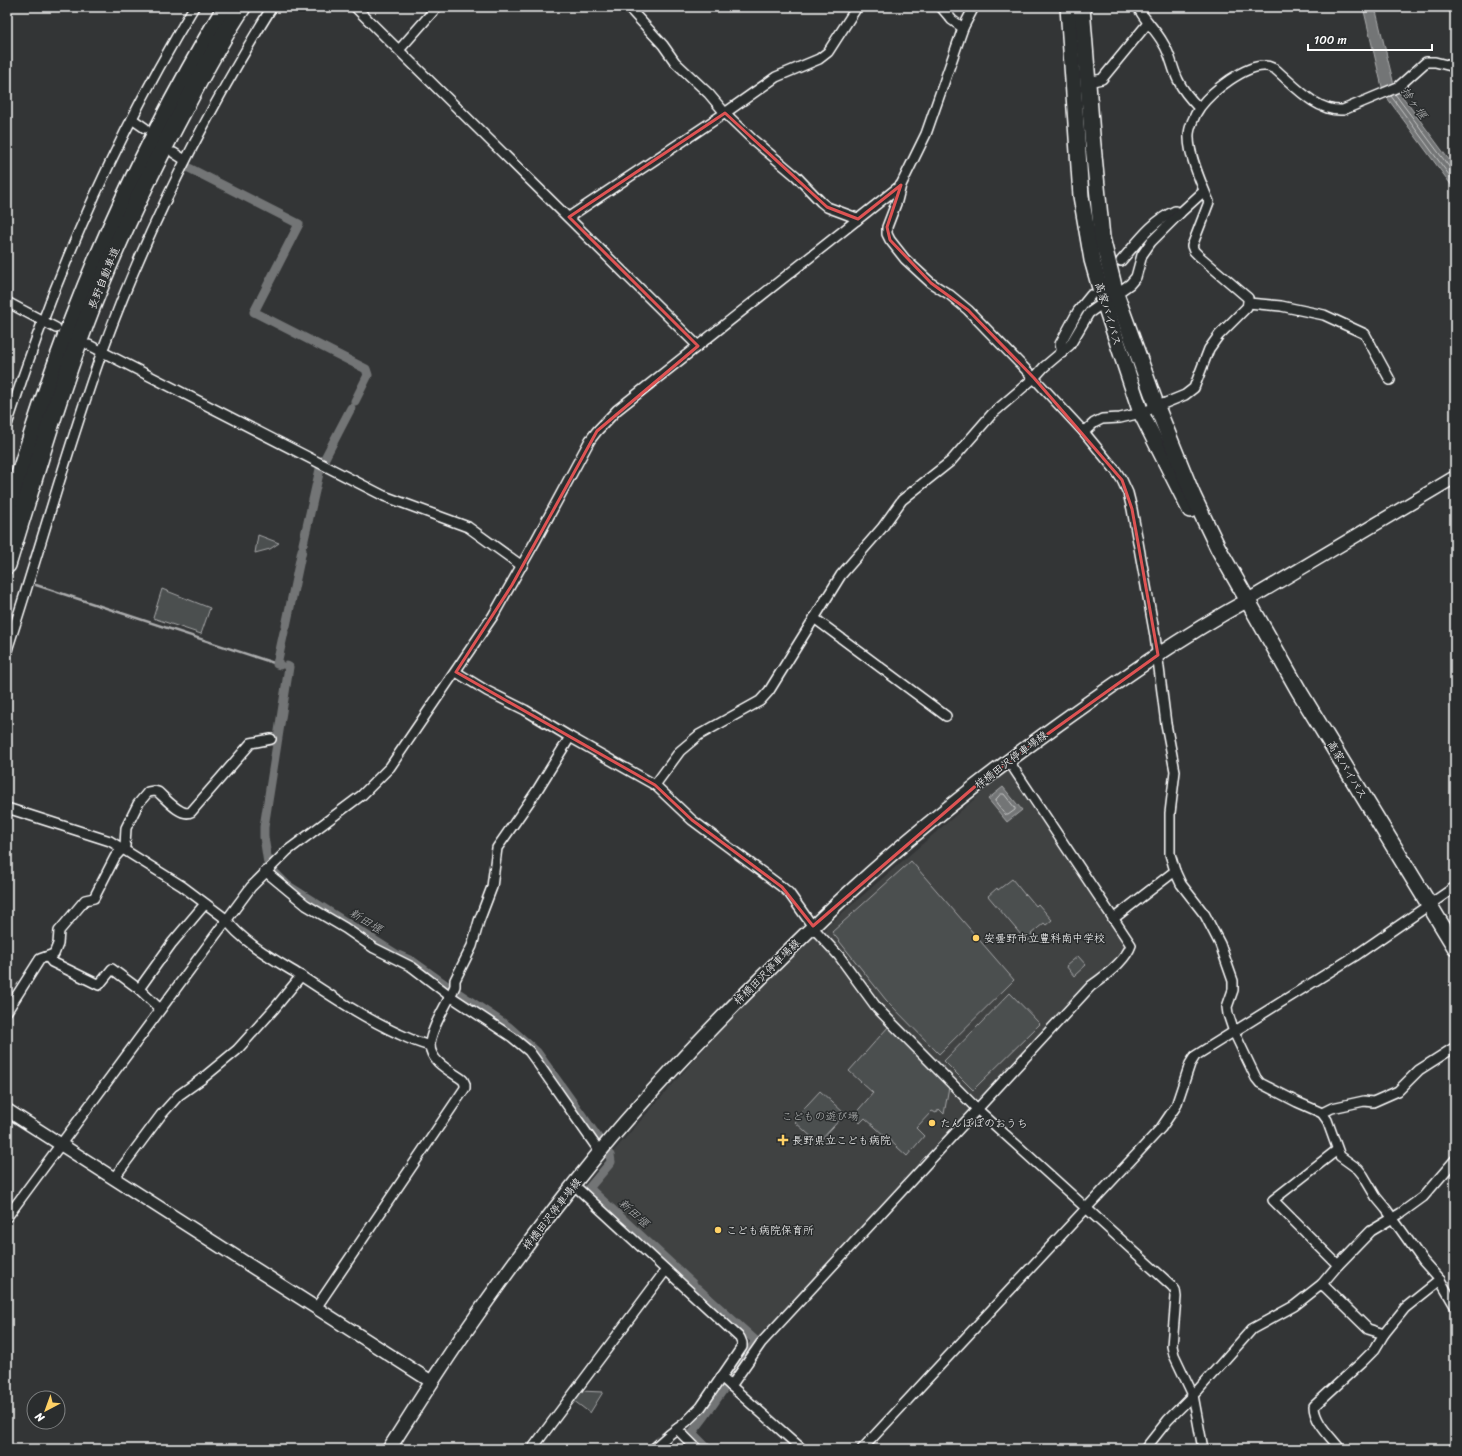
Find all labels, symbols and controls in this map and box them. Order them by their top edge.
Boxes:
scale bar [1308,26,1432,52]
text: 100 m [1314,29,1347,51]
water label: 捨ヶ堰 [1395,82,1434,126]
street label: 長野自動車道 [83,244,125,312]
street label: 高家バイパス [1089,280,1127,348]
street label: 梓橋田沢停車場線 [970,726,1052,794]
street label: 高家バイパス [1322,737,1372,803]
water label: 新田堰 [345,902,389,941]
place label: 安曇野市立豊科南中学校 [984,929,1105,948]
marker: 安曇野市立豊科南中学校 [971,933,981,943]
street label: 梓橋田沢停車場線 [729,934,805,1010]
park label: こどもの遊び場 [782,1107,859,1126]
place label: たんぽぽのおうち [940,1114,1028,1133]
marker: たんぽぽのおうち [927,1118,937,1128]
place label: 長野県立こども病院 [792,1131,891,1150]
marker: 長野県立こども病院 [777,1134,789,1146]
street label: 梓橋田沢停車場線 [517,1173,587,1255]
water label: 新田堰 [613,1193,656,1235]
place label: こども病院保育所 [726,1221,814,1240]
marker: こども病院保育所 [713,1225,723,1235]
north arrow [26,1390,66,1430]
text: N [30,1407,50,1427]

